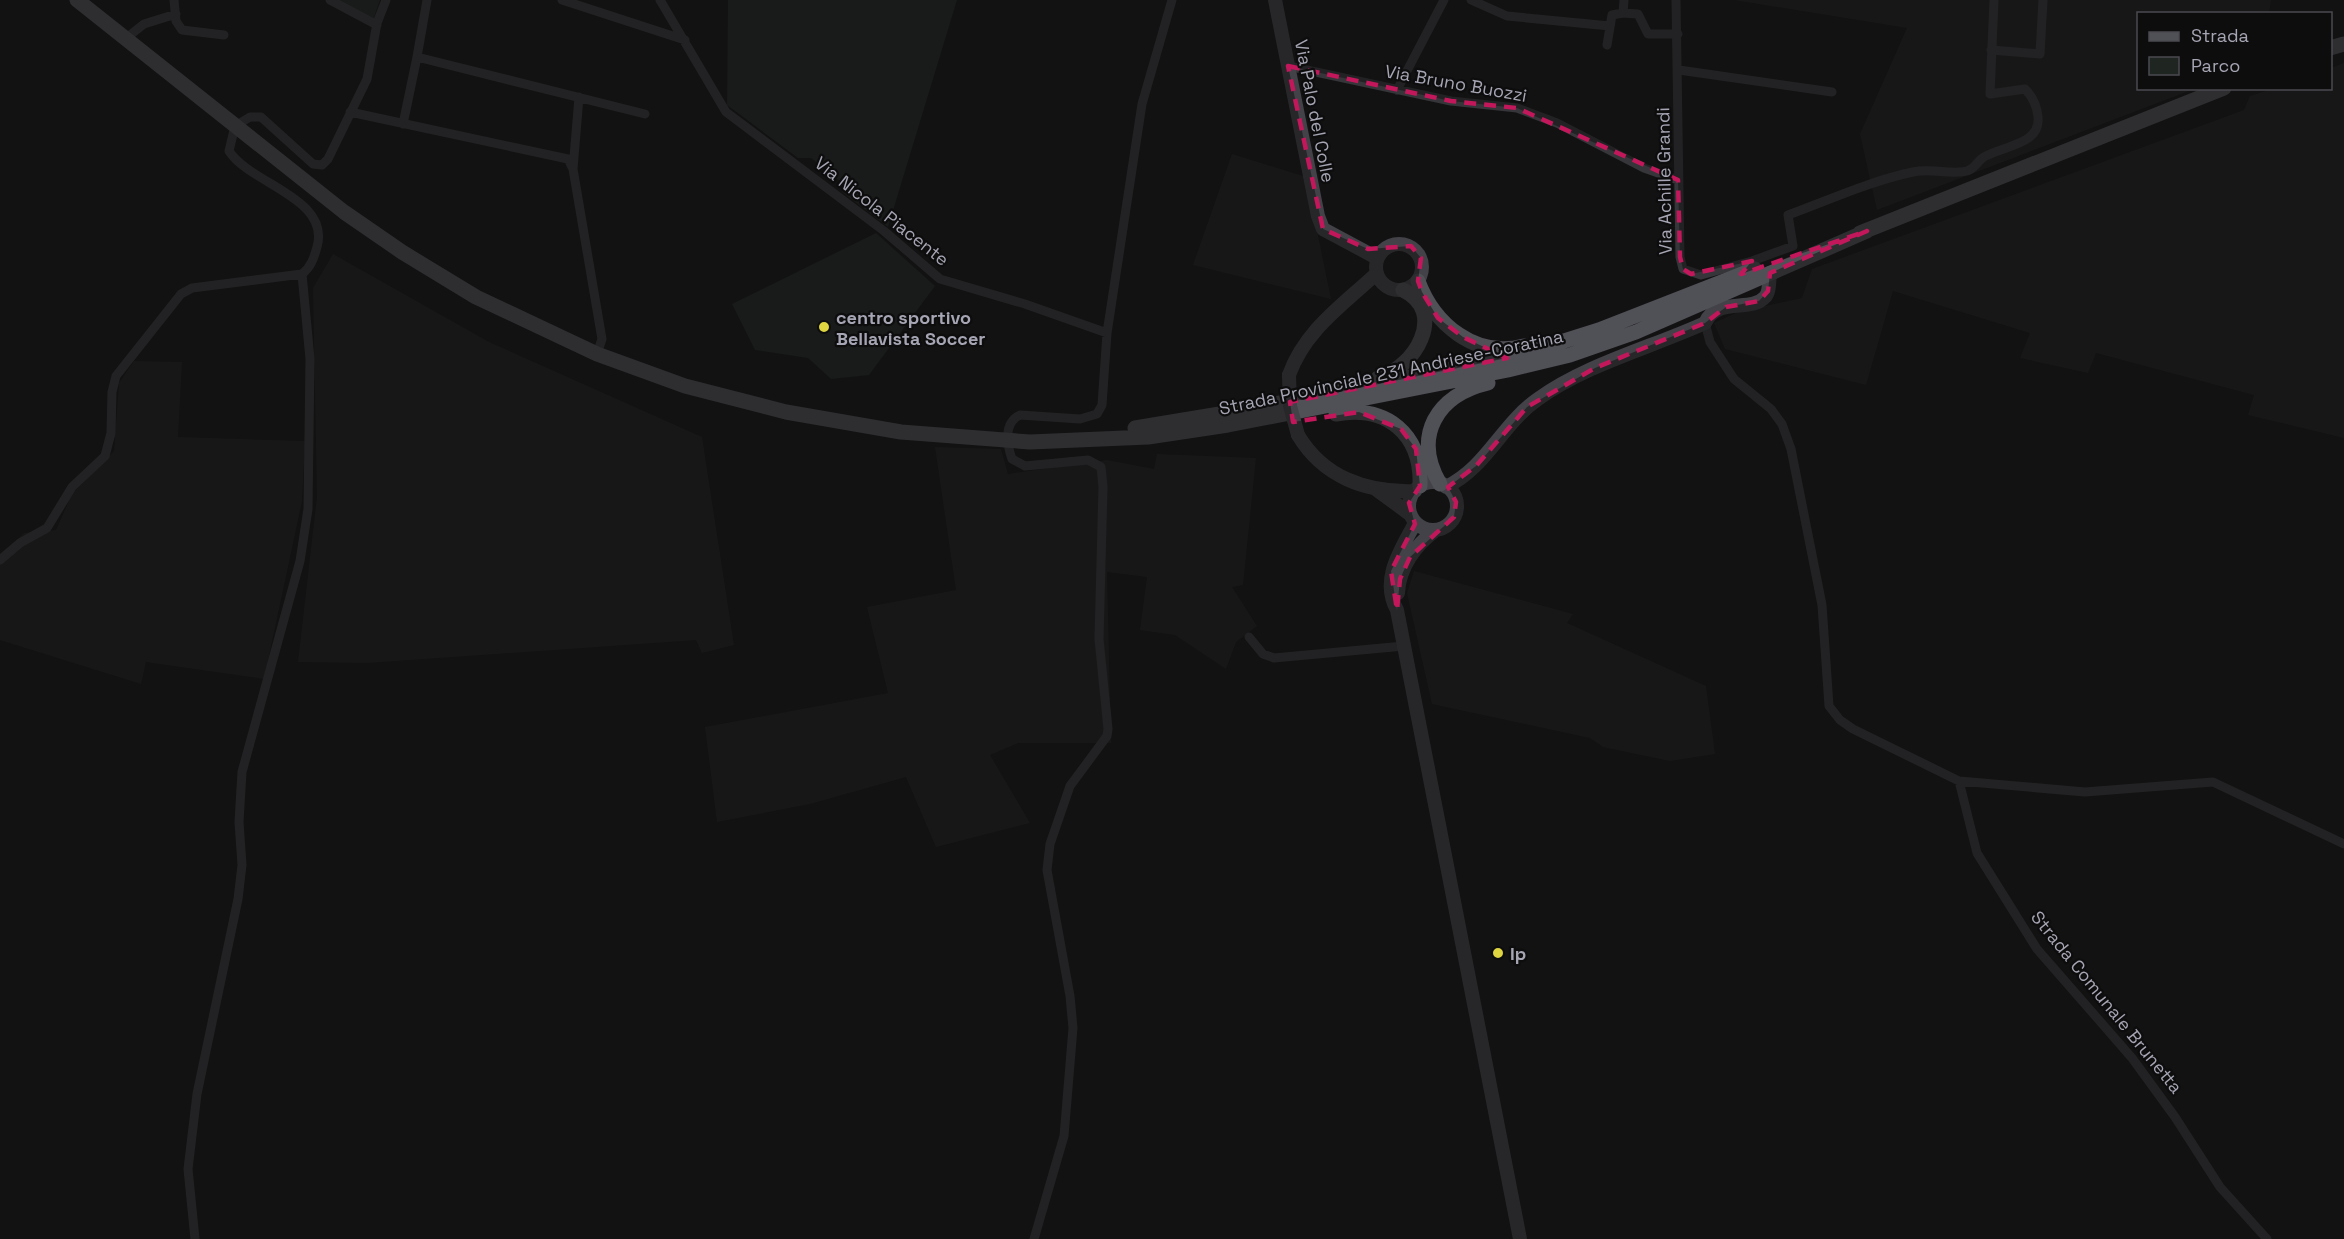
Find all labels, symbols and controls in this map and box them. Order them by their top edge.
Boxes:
legend [2137,12,2332,90]
text: Strada [2191,24,2249,47]
street label: Via Palo del Colle [1290,38,1340,184]
text: Parco [2191,54,2240,77]
street label: Via Bruno Buozzi [1383,59,1529,107]
street label: Via Achille Grandi [1651,107,1677,255]
street label: Via Nicola Piacente [810,151,954,271]
place label: centro sportivo Bellavista Soccer [836,306,985,350]
marker: centro sportivo Bellavista Soccer [817,320,831,334]
street label: Strada Provinciale 231 Andriese-Coratina [1217,324,1565,420]
street label: Strada Comunale Brunetta [2026,906,2188,1098]
place label: Ip [1510,942,1526,965]
marker: Ip [1491,946,1505,960]

